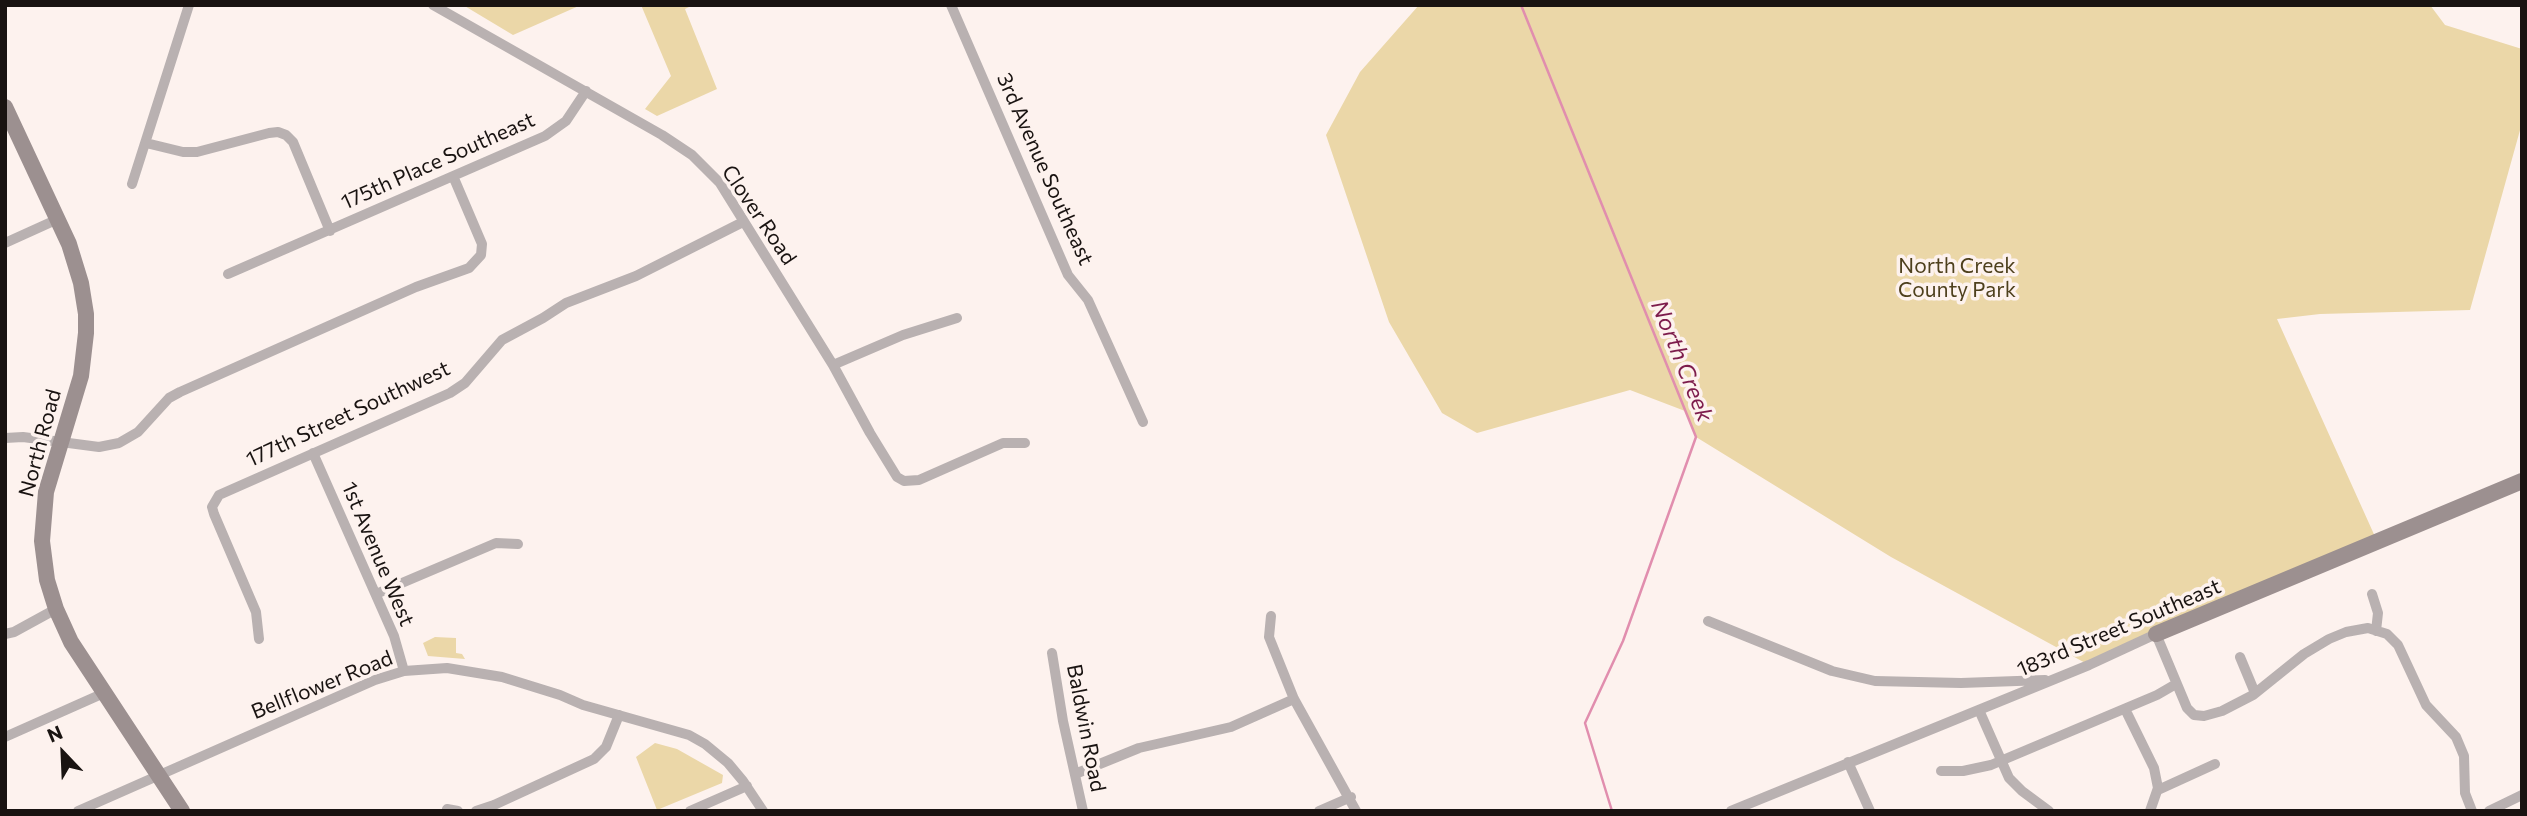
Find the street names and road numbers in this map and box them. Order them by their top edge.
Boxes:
street label: 3rd Avenue Southeast [991,69,1099,269]
street label: 175th Place Southeast [337,107,539,215]
street label: Clover Road [716,160,802,270]
street label: 177th Street Southwest [242,356,454,472]
street label: North Road [14,386,66,500]
street label: 1st Avenue West [336,478,420,630]
street label: 183rd Street Southeast [2013,574,2225,682]
street label: Bellflower Road [248,645,396,725]
street label: Baldwin Road [1061,662,1111,794]

